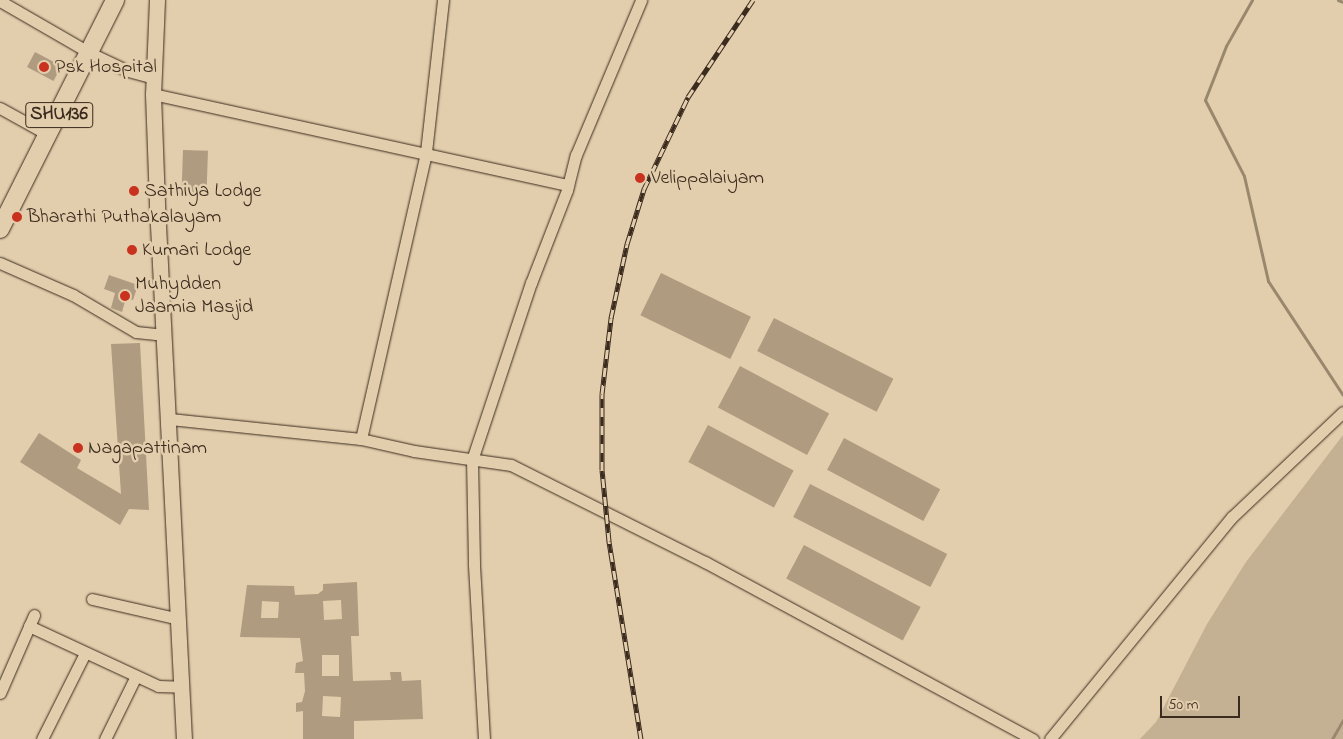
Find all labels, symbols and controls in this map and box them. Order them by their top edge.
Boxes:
place label: Psk Hospital [55,55,157,79]
marker: Psk Hospital [37,60,51,74]
road number: SHU136 [25,98,93,132]
place label: Velippalaiyam [651,166,764,190]
marker: Velippalaiyam [633,171,647,185]
place label: Sathiya Lodge [144,179,261,203]
marker: Sathiya Lodge [128,185,140,197]
place label: Bharathi Puthakalayam [27,205,221,229]
marker: Bharathi Puthakalayam [11,211,23,223]
place label: Kumari Lodge [142,238,251,262]
marker: Kumari Lodge [126,244,138,256]
place label: Muhydden Jaamia Masjid [135,272,253,319]
marker: Muhydden Jaamia Masjid [119,290,131,302]
place label: Nagapattinam [88,436,207,460]
marker: Nagapattinam [72,442,84,454]
scale bar [1163,686,1243,718]
text: 50 m [1168,694,1198,716]

